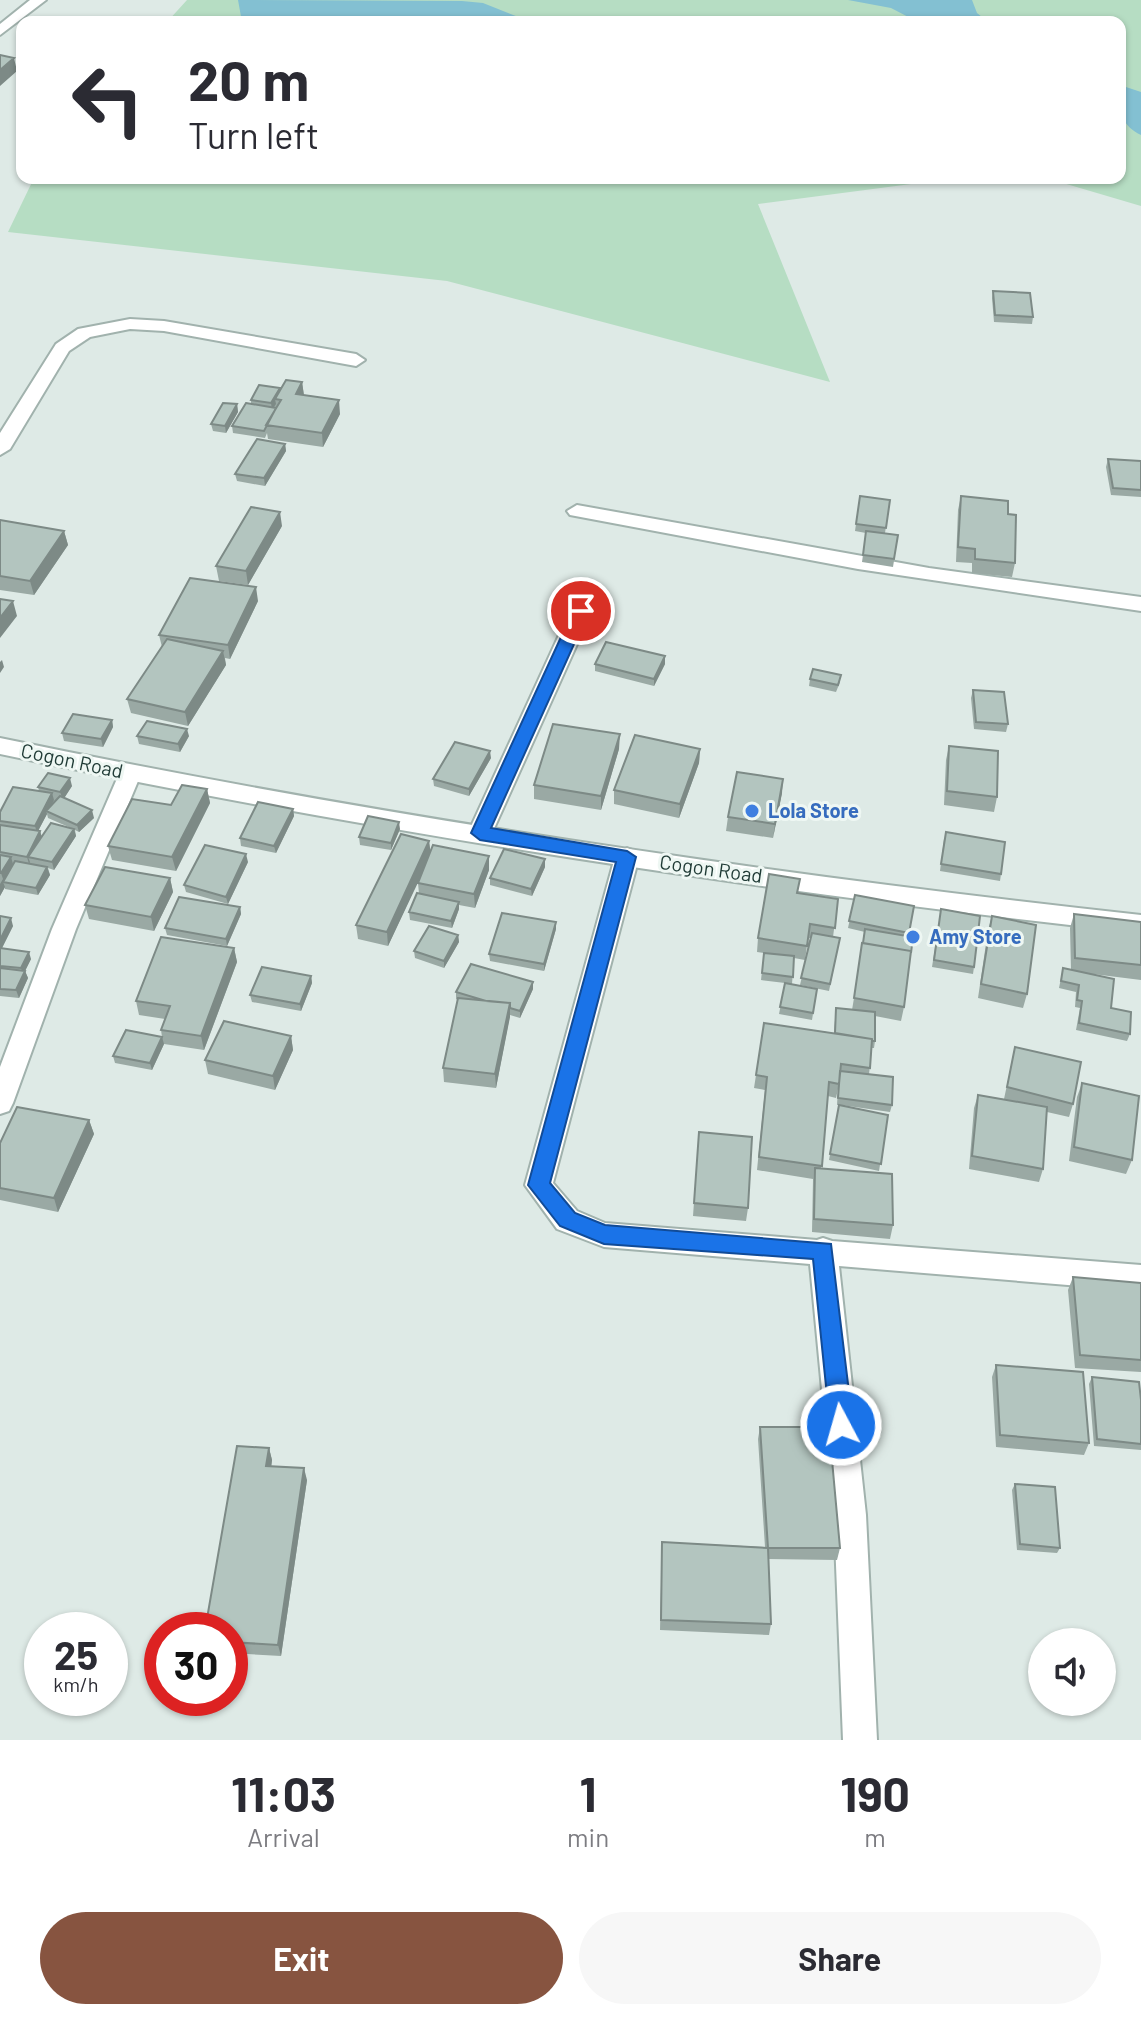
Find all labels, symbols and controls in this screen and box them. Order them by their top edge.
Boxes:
text: 20 m [188,45,309,112]
icon: left [56,48,160,152]
text: Turn left [188,113,319,156]
pin [547,577,615,645]
icon: arrive [559,589,603,633]
street label: Cogon Road [19,738,125,783]
place label: Lola Store [768,798,859,822]
marker: Lola Store [743,802,761,820]
street label: Cogon Road [658,849,764,887]
place label: Amy Store [929,924,1022,948]
marker: Amy Store [904,928,922,946]
position arrow [799,1383,883,1467]
speed limit sign: 30 [144,1612,248,1716]
map controls [1028,1628,1116,1716]
button: sound [1028,1628,1116,1716]
text: 25 [54,1630,98,1678]
text: km/h [53,1672,99,1696]
text: 11:03 [231,1764,336,1822]
text: 1 [580,1764,597,1822]
text: 190 [840,1764,910,1822]
text: Arrival [247,1821,320,1852]
text: min [567,1821,609,1852]
text: m [864,1821,886,1852]
button: Exit [40,1912,563,2004]
button: Share [579,1912,1101,2004]

